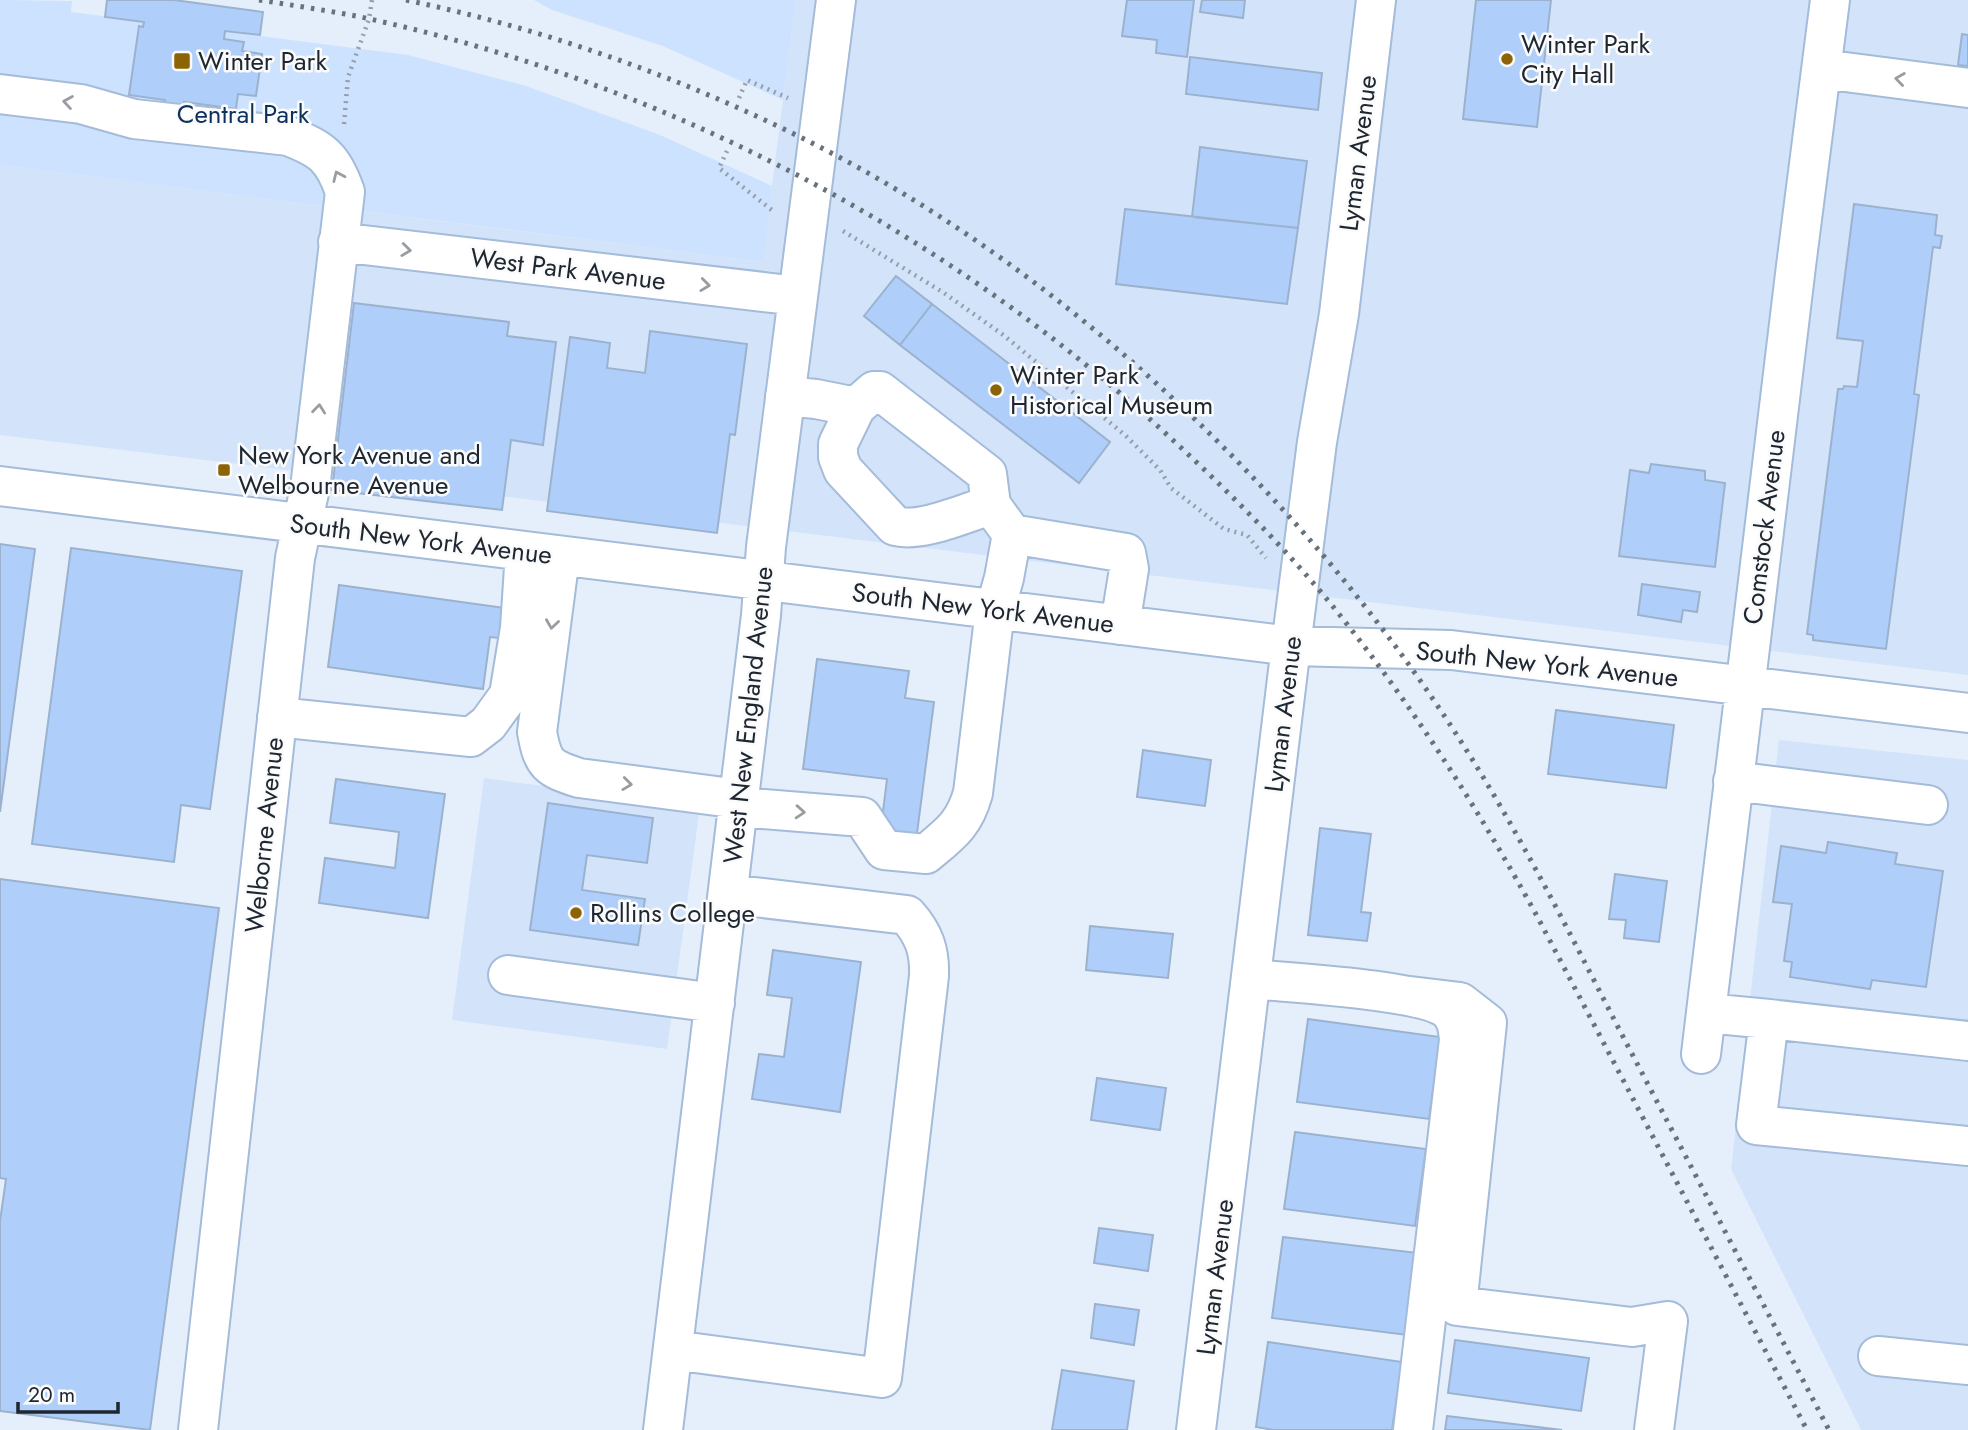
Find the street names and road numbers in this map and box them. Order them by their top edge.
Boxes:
street label: Lyman Avenue [1330,73,1386,233]
street label: West Park Avenue [468,238,668,300]
street label: Comstock Avenue [1733,427,1795,627]
street label: South New York Avenue [288,504,554,574]
street label: West New England Avenue [713,564,783,866]
street label: South New York Avenue [850,573,1116,643]
street label: South New York Avenue [1414,631,1680,697]
street label: Lyman Avenue [1255,634,1311,794]
street label: Welborne Avenue [235,735,293,935]
street label: Lyman Avenue [1187,1197,1243,1357]

